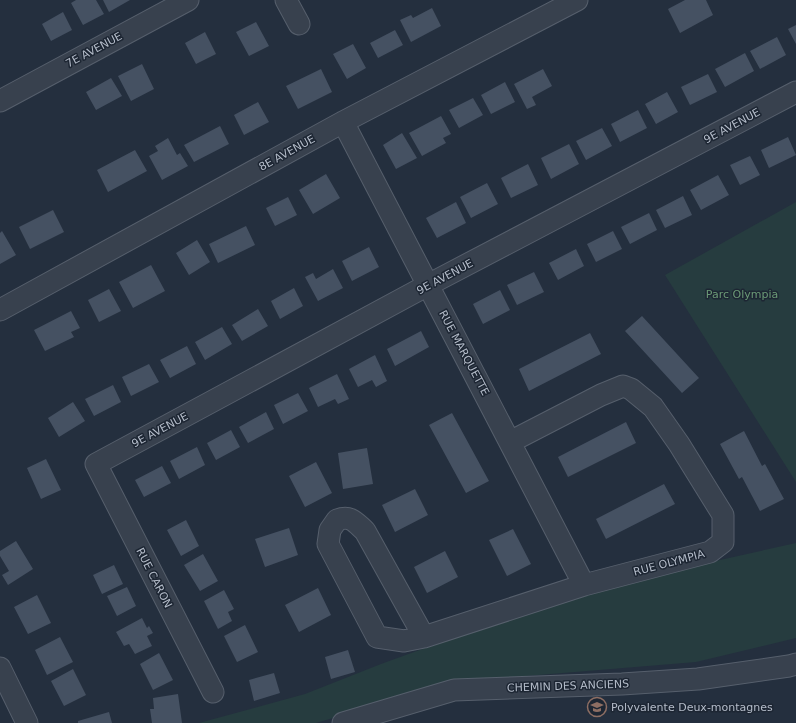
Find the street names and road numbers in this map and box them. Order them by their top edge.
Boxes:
street label: 7E AVENUE [64,30,124,70]
street label: 9E AVENUE [702,106,762,146]
street label: 8E AVENUE [257,132,317,174]
street label: 9E AVENUE [415,257,475,297]
street label: RUE MARQUETTE [436,308,492,398]
street label: 9E AVENUE [130,410,190,450]
street label: RUE CARON [133,546,175,610]
street label: RUE OLYMPIA [632,547,706,579]
street label: CHEMIN DES ANCIENS [507,677,629,695]

